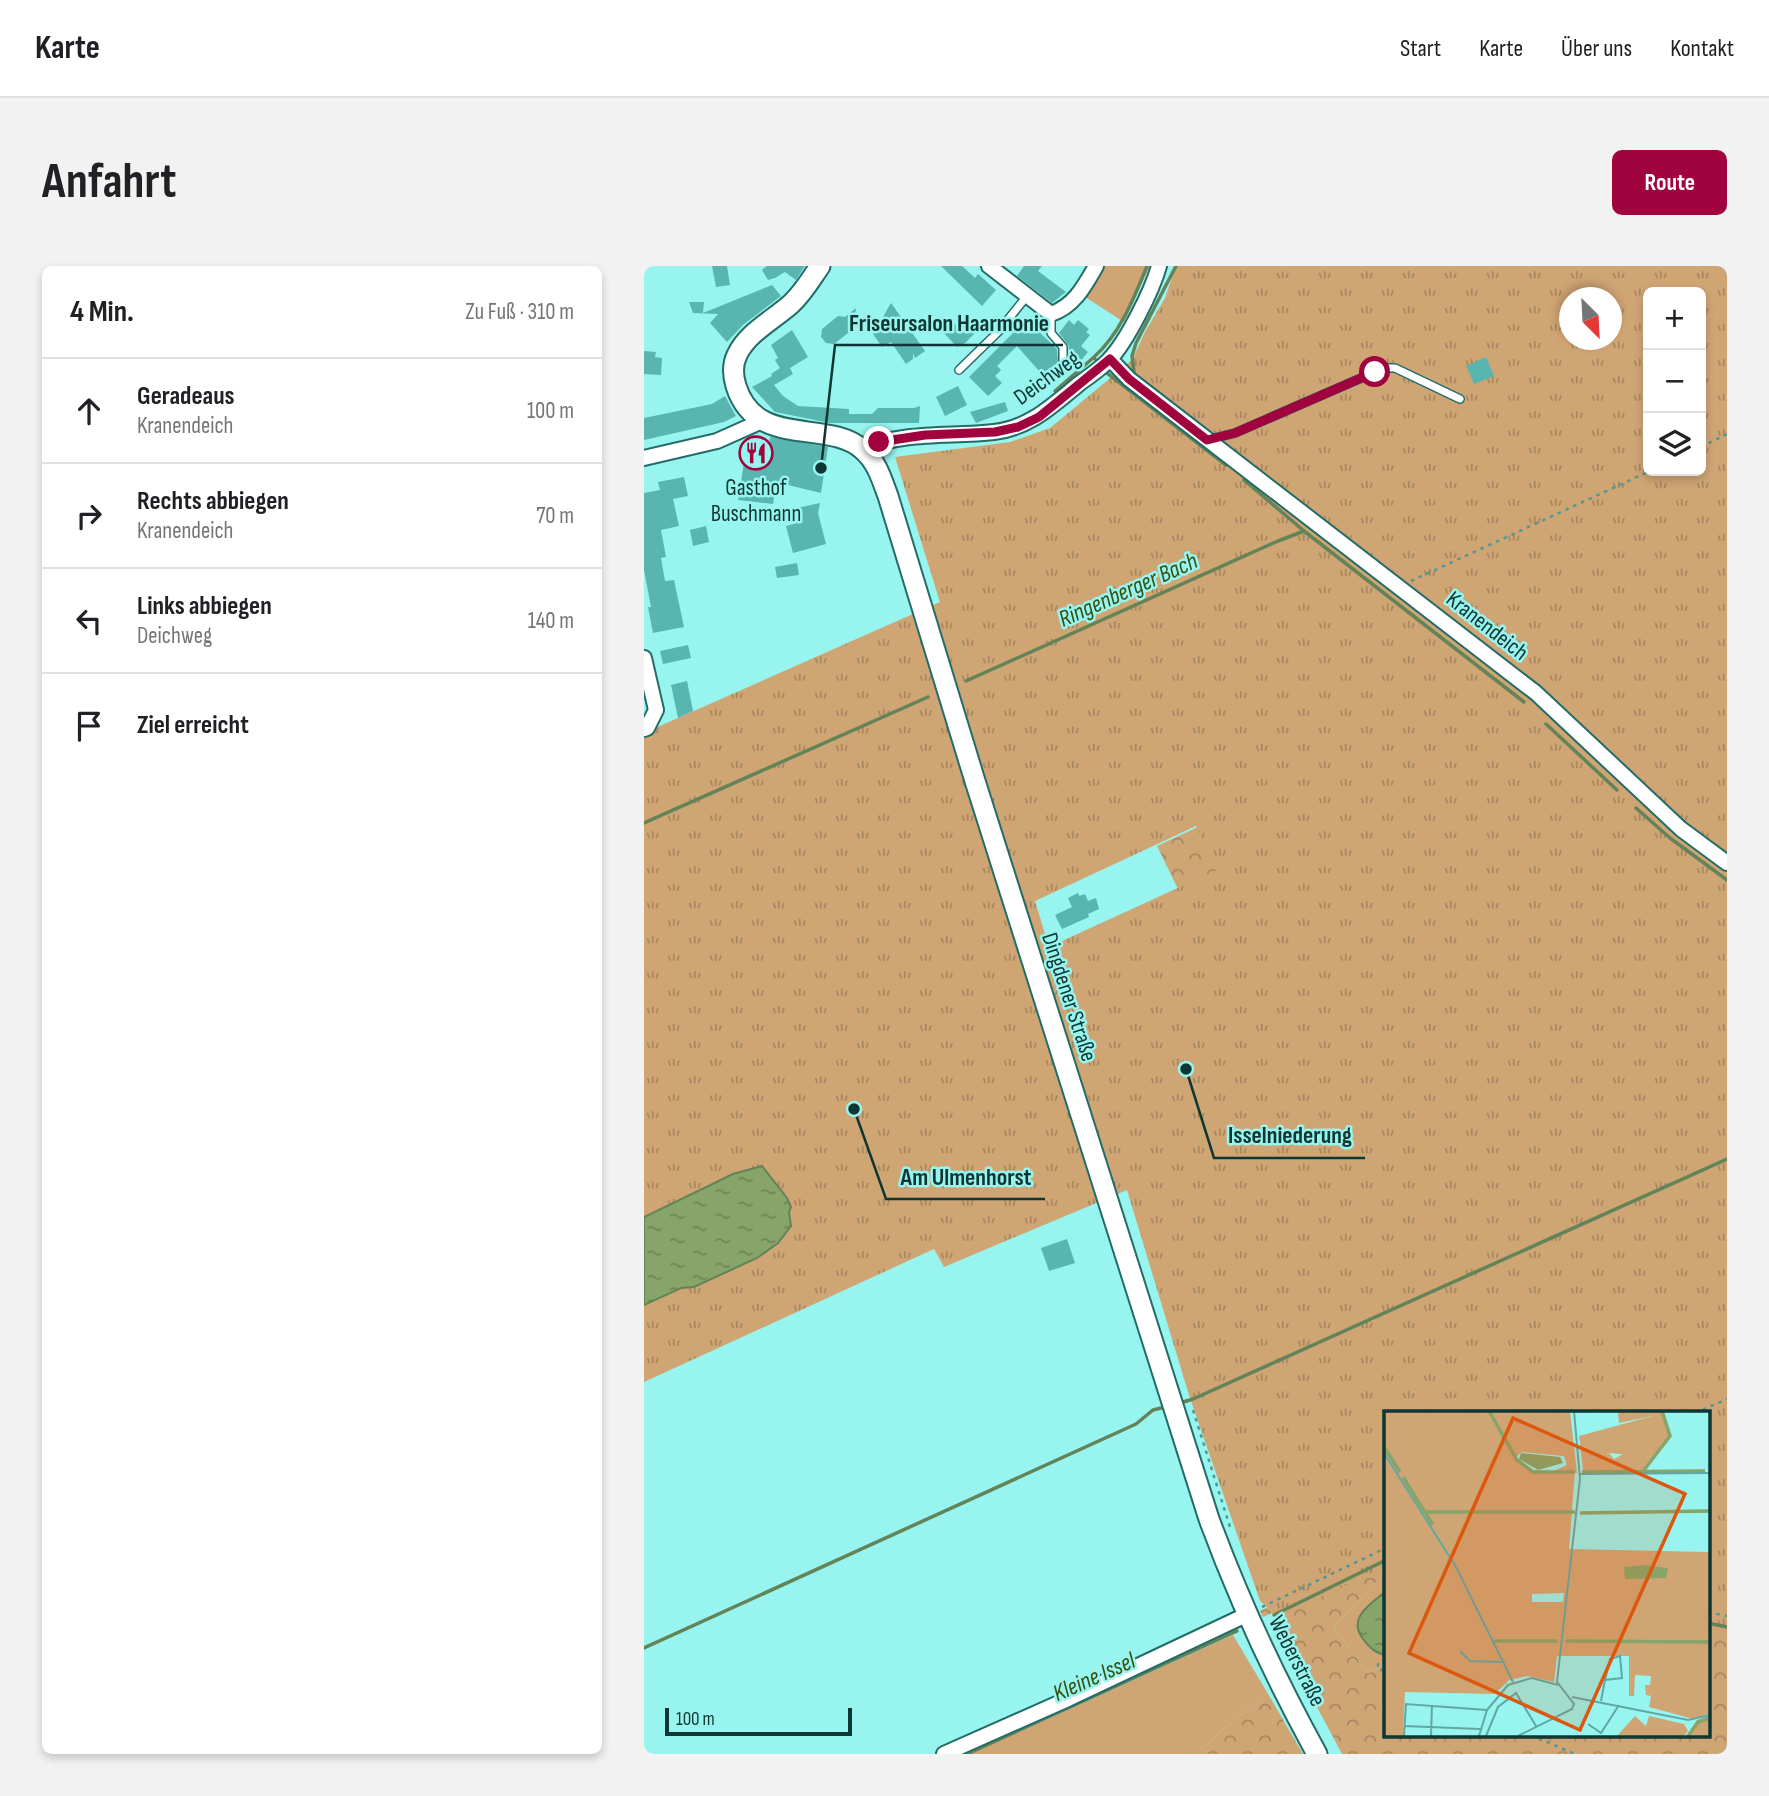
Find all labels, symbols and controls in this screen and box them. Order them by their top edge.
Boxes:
text: Karte [35,28,100,68]
text: Start [1400,34,1441,63]
text: Karte [1479,34,1523,63]
text: Über uns [1561,34,1632,63]
text: Kontakt [1670,34,1734,63]
button: Route [1612,150,1727,215]
text: Anfahrt [42,153,176,212]
north arrow [1559,287,1622,350]
map controls [1643,287,1706,476]
button: + [1643,287,1706,350]
text: 4 Min. [70,294,134,330]
text: Zu Fuß · 310 m [465,298,574,326]
callout: Friseursalon Haarmonie [835,300,1063,345]
text: Friseursalon Haarmonie [849,309,1049,338]
street label: Deichweg [1008,345,1086,411]
button: − [1643,350,1706,413]
route start [1359,356,1390,387]
text: Geradeaus [137,381,235,412]
icon: ahead [70,392,108,430]
text: 100 m [527,397,574,425]
text: Kranendeich [137,412,233,440]
button: layers [1643,413,1706,476]
route end [863,426,894,457]
restaurant icon: Gasthof Buschmann [737,434,775,472]
place label: Gasthof Buschmann [711,474,801,528]
text: Rechts abbiegen [137,486,289,517]
icon: right [70,497,108,535]
text: 70 m [536,502,574,530]
text: Kranendeich [137,517,233,545]
water label: Ringenberger Bach [1054,546,1202,634]
street label: Kranendeich [1440,585,1534,667]
text: Links abbiegen [137,591,272,622]
icon: left [70,602,108,640]
text: 140 m [528,607,574,635]
text: Deichweg [137,622,212,650]
icon: arrive [70,707,108,745]
text: Ziel erreicht [137,710,249,741]
street label: Dingdener Straße [1035,929,1103,1065]
callout: Isselniederung [1214,1113,1365,1158]
text: Isselniederung [1228,1121,1352,1150]
callout: Am Ulmenhorst [886,1154,1045,1199]
text: Am Ulmenhorst [899,1163,1032,1192]
inset map [1384,1411,1710,1736]
street label: Weberstraße [1262,1611,1332,1711]
water label: Kleine Issel [1048,1646,1140,1708]
scale bar [665,1705,852,1737]
text: 100 m [676,1708,715,1731]

